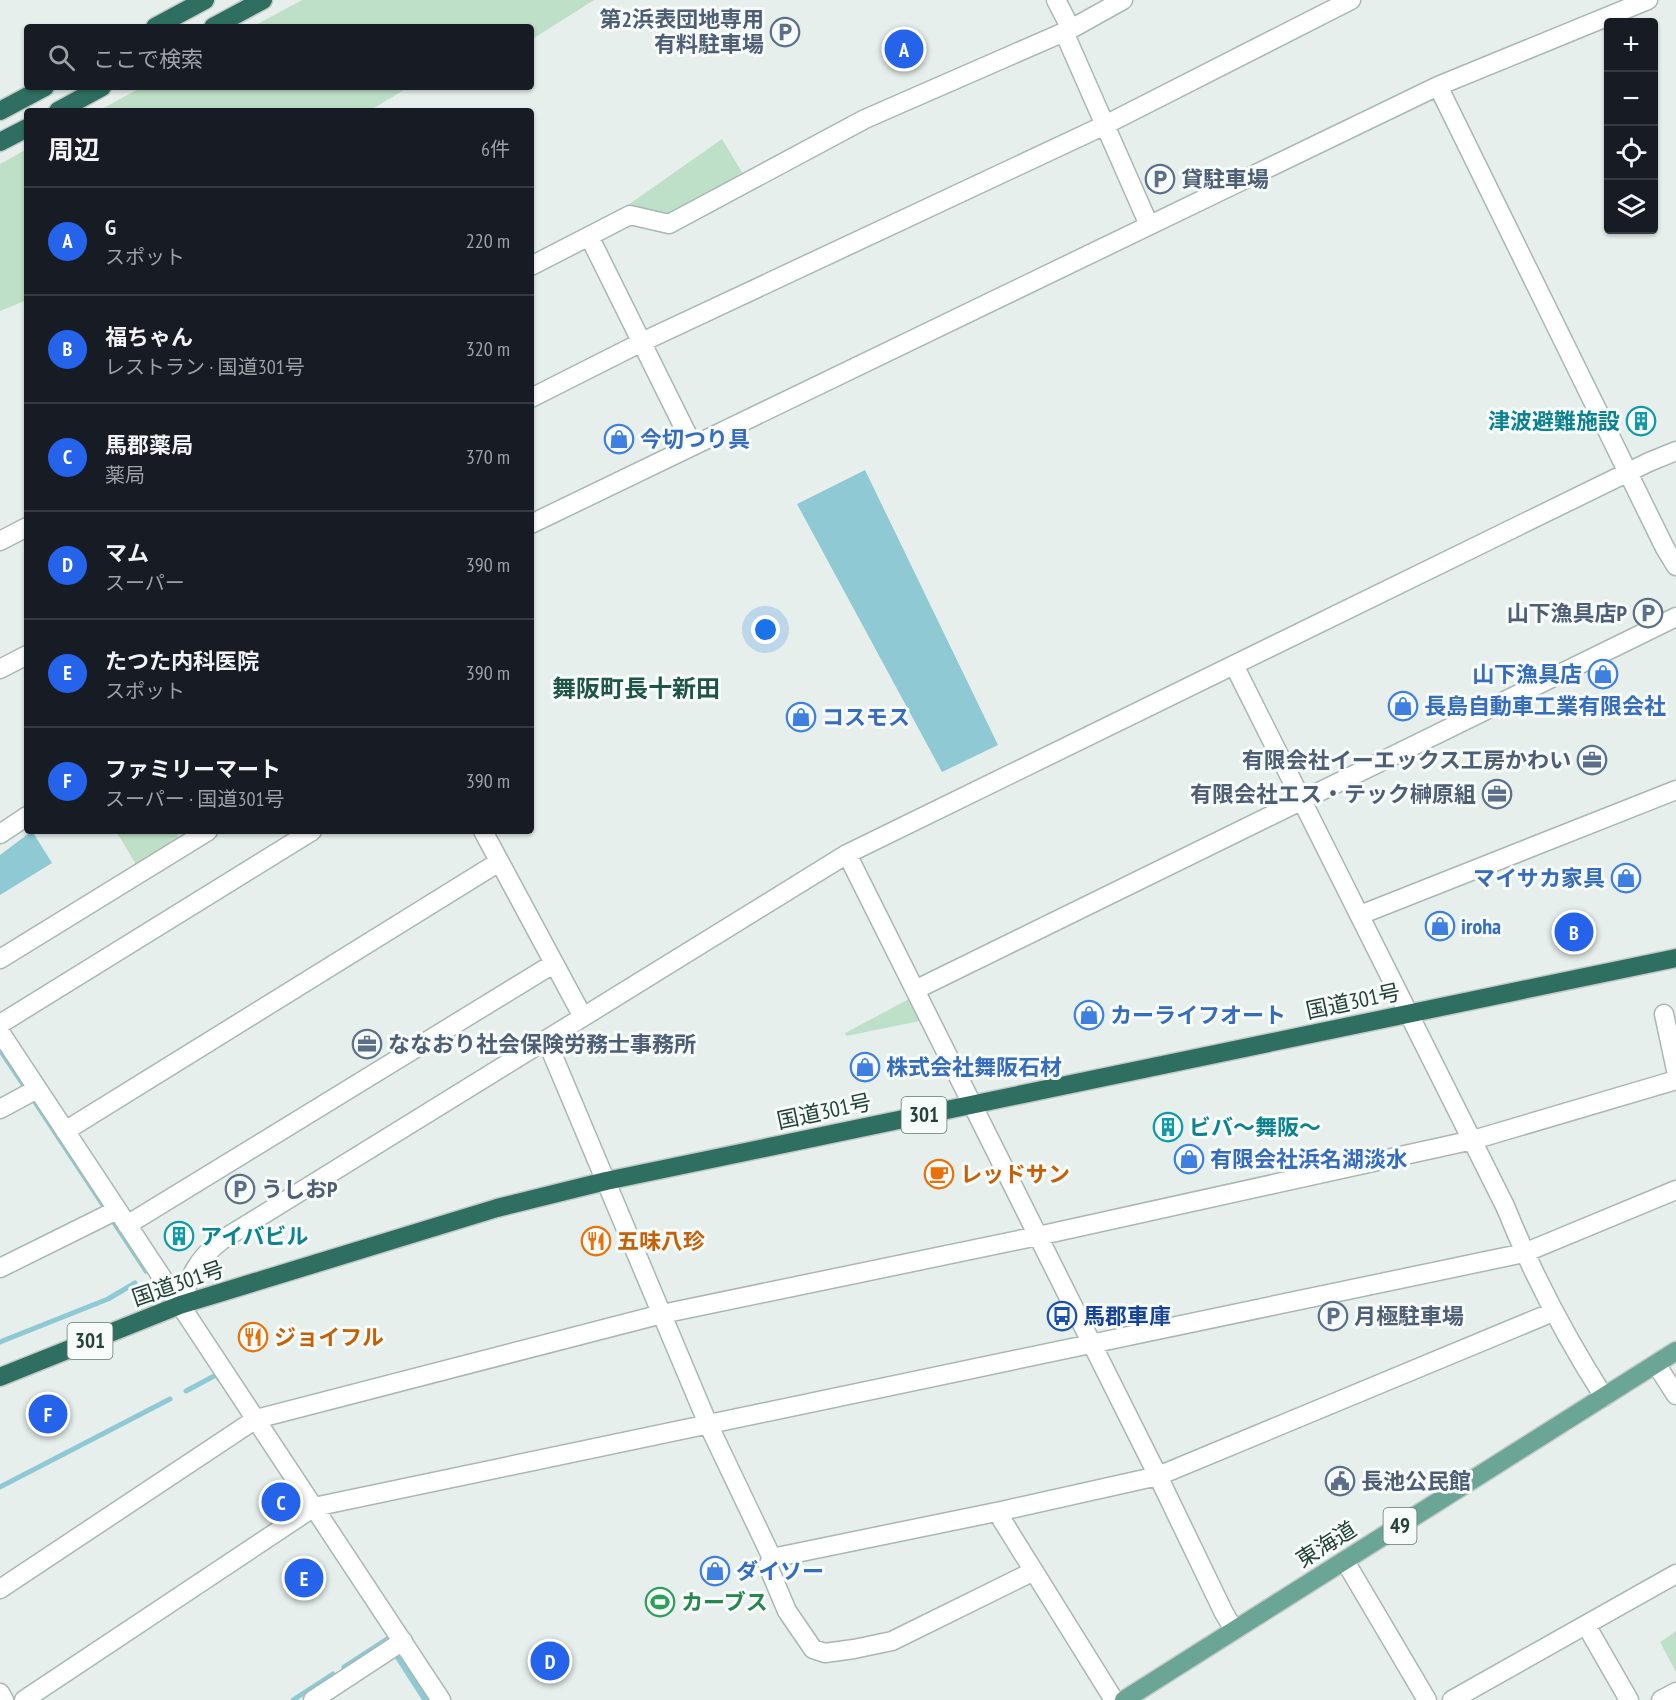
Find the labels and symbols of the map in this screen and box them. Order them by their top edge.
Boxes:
place label: 第2浜表団地専用 有料駐車場 [599,5,764,58]
parking icon: 第2浜表団地専用 有料駐車場 [769,16,801,48]
pin: A [884,26,924,72]
parking icon: 貸駐車場 [1144,163,1176,195]
place label: 貸駐車場 [1181,165,1269,193]
building icon: 津波避難施設 [1625,405,1657,437]
place label: 津波避難施設 [1488,407,1620,435]
shop icon: 今切つり具 [603,423,635,455]
place label: 今切つり具 [640,425,750,453]
parking icon: 山下漁具店P [1632,597,1664,629]
place label: 山下漁具店P [1507,599,1628,627]
your location [751,615,780,644]
shop icon: 山下漁具店 [1587,658,1619,690]
place label: 山下漁具店 [1472,660,1582,688]
district label: 舞阪町長十新田 [552,673,720,704]
shop icon: 長島自動車工業有限会社 [1387,690,1419,722]
place label: 長島自動車工業有限会社 [1424,692,1666,720]
shop icon: コスモス [785,701,817,733]
place label: コスモス [822,703,910,731]
office icon: 有限会社イーエックス工房かわい [1576,744,1608,776]
place label: 有限会社イーエックス工房かわい [1242,746,1571,774]
office icon: 有限会社エス・テック榊原組 [1481,778,1513,810]
place label: 有限会社エス・テック榊原組 [1190,780,1476,808]
shop icon: マイサカ家具 [1610,862,1642,894]
place label: マイサカ家具 [1473,864,1605,892]
shop icon: iroha [1424,910,1456,942]
pin: B [1554,910,1594,954]
place label: iroha [1461,912,1501,940]
street label: 国道301号 [1303,977,1403,1025]
shop icon: カーライフオート [1073,999,1105,1031]
place label: カーライフオート [1110,1001,1286,1029]
office icon: ななおり社会保険労務士事務所 [351,1028,383,1060]
place label: ななおり社会保険労務士事務所 [388,1030,696,1058]
shop icon: 株式会社舞阪石材 [849,1051,881,1083]
place label: 株式会社舞阪石材 [886,1053,1062,1081]
street label: 国道301号 [774,1087,874,1135]
road number: 301 [902,1097,946,1133]
building icon: ビバ～舞阪～ [1152,1111,1184,1143]
place label: ビバ～舞阪～ [1189,1113,1321,1141]
shop icon: 有限会社浜名湖淡水 [1173,1143,1205,1175]
place label: 有限会社浜名湖淡水 [1210,1145,1408,1173]
cafe icon: レッドサン [923,1158,955,1190]
place label: レッドサン [960,1160,1070,1188]
parking icon: うしおP [224,1173,256,1205]
place label: うしおP [261,1175,338,1203]
building icon: アイバビル [163,1220,195,1252]
place label: アイバビル [200,1222,308,1250]
restaurant icon: 五味八珍 [580,1225,612,1257]
place label: 五味八珍 [617,1227,705,1255]
street label: 国道301号 [128,1254,228,1312]
bus stop icon: 馬郡車庫 [1046,1300,1078,1332]
parking icon: 月極駐車場 [1317,1300,1349,1332]
place label: 馬郡車庫 [1083,1302,1171,1330]
place label: 月極駐車場 [1354,1302,1464,1330]
restaurant icon: ジョイフル [237,1321,269,1353]
road number: 301 [68,1323,112,1359]
place label: ジョイフル [274,1323,384,1351]
pin: F [28,1392,68,1436]
public building icon: 長池公民館 [1324,1465,1356,1497]
place label: 長池公民館 [1361,1467,1471,1495]
pin: C [262,1480,300,1524]
road number: 49 [1384,1508,1416,1544]
street label: 東海道 [1291,1515,1361,1573]
shop icon: ダイソー [699,1555,731,1587]
pin: E [284,1556,324,1600]
place label: ダイソー [736,1557,824,1585]
sports icon: カーブス [644,1586,676,1618]
place label: カーブス [681,1588,768,1616]
pin: D [530,1638,570,1684]

